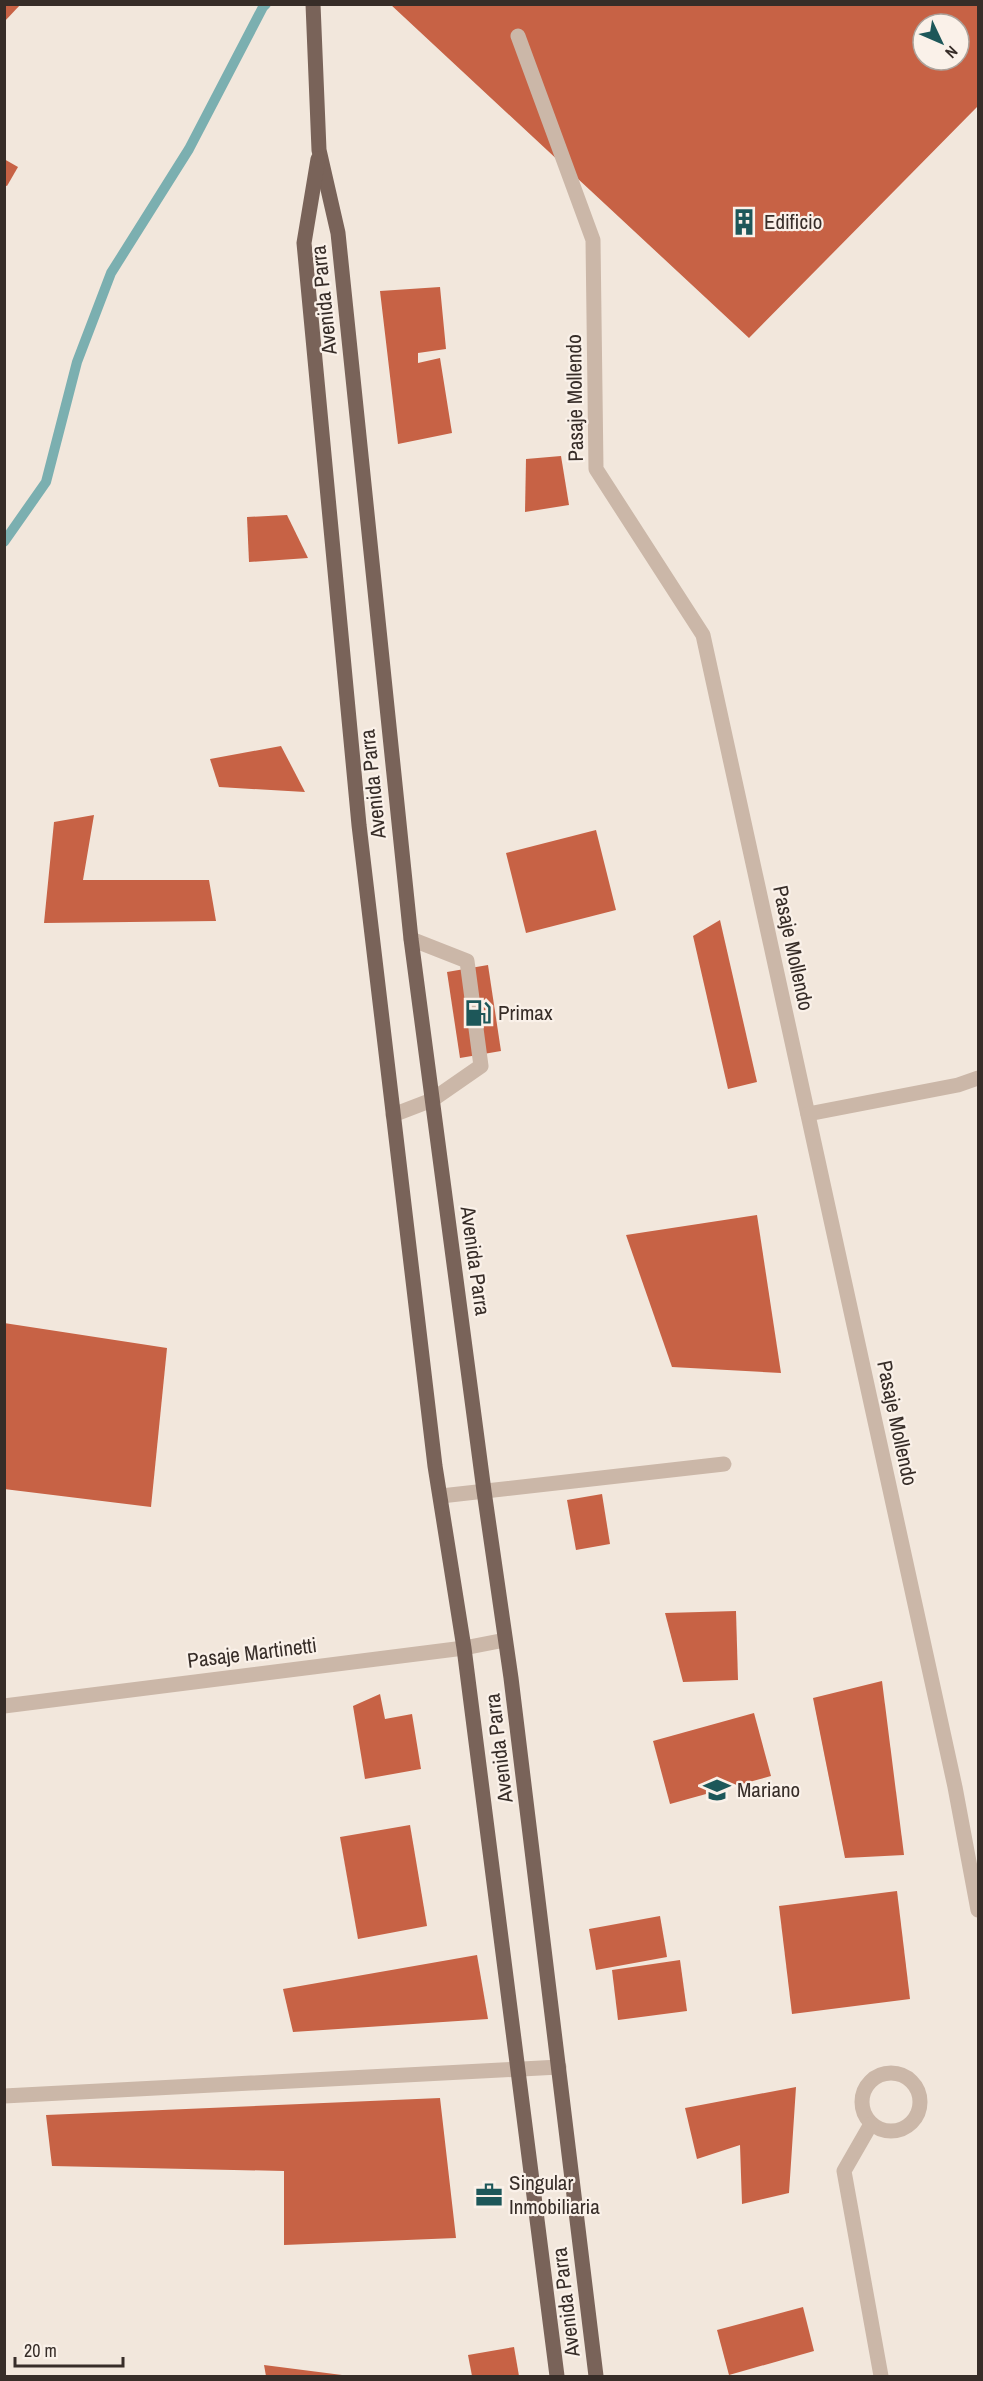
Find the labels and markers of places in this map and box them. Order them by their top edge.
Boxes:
building icon: Edificio [729,207,759,237]
place label: Edificio [764,207,822,236]
fuel station icon: Primax [463,998,493,1028]
place label: Primax [498,998,553,1027]
school or university icon: Mariano [702,1775,732,1805]
place label: Mariano [737,1775,800,1804]
place label: Singular Inmobiliaria [509,2168,600,2221]
office icon: Singular Inmobiliaria [474,2180,504,2210]

